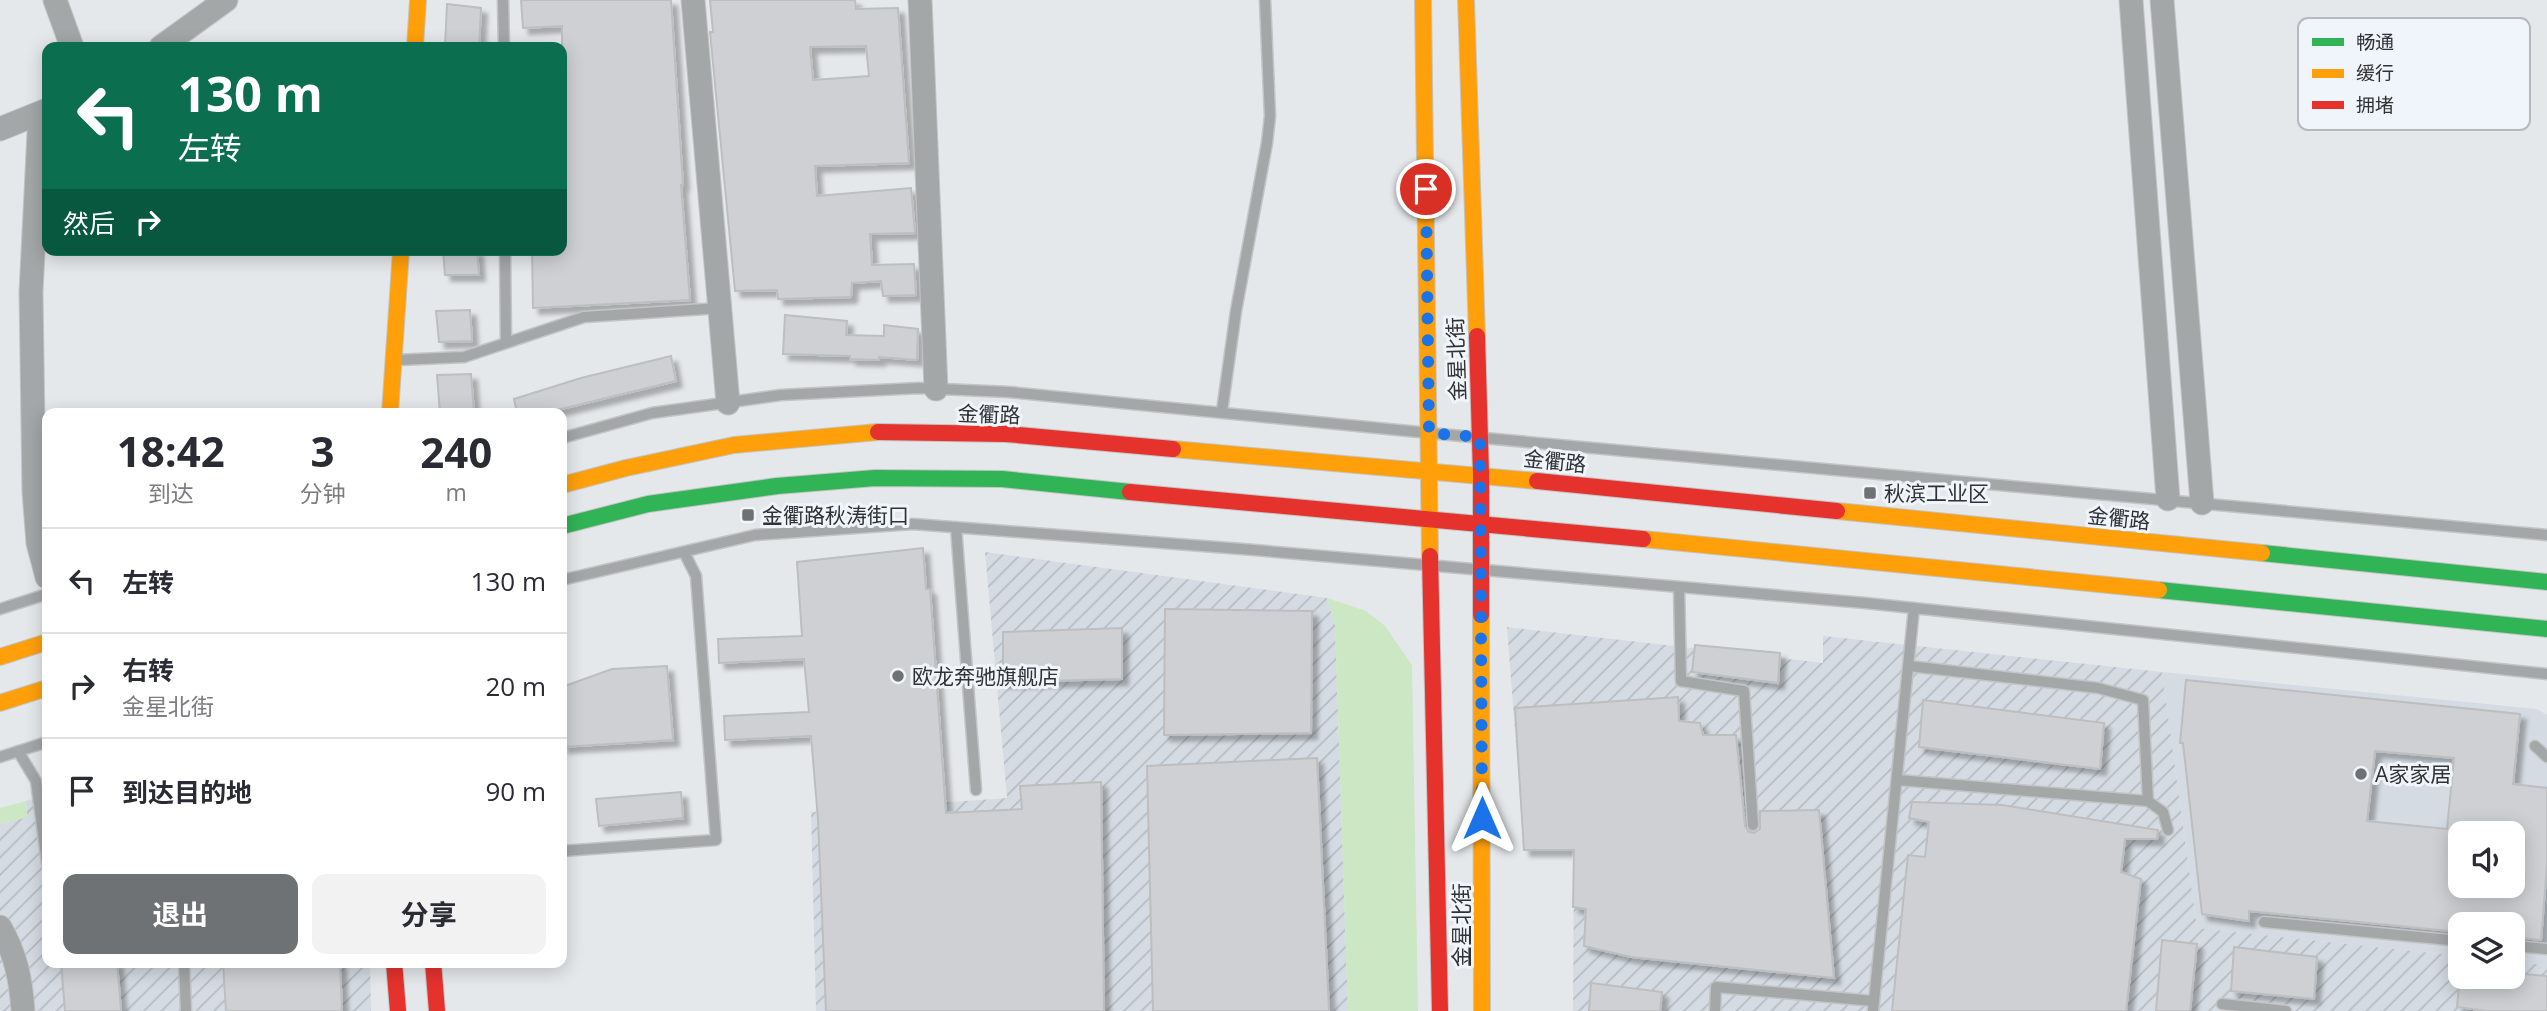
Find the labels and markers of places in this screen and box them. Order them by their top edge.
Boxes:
pin [1396,159,1456,219]
place label: 秋滨工业区 [1884,479,1989,507]
marker: 秋滨工业区 [1862,485,1878,501]
place label: 金衢路秋涛街口 [762,501,909,529]
marker: 金衢路秋涛街口 [740,507,756,523]
place label: 欧龙奔驰旗舰店 [912,662,1059,690]
marker: 欧龙奔驰旗舰店 [890,668,906,684]
place label: A家家居 [2375,760,2451,788]
marker: A家家居 [2353,766,2369,782]

